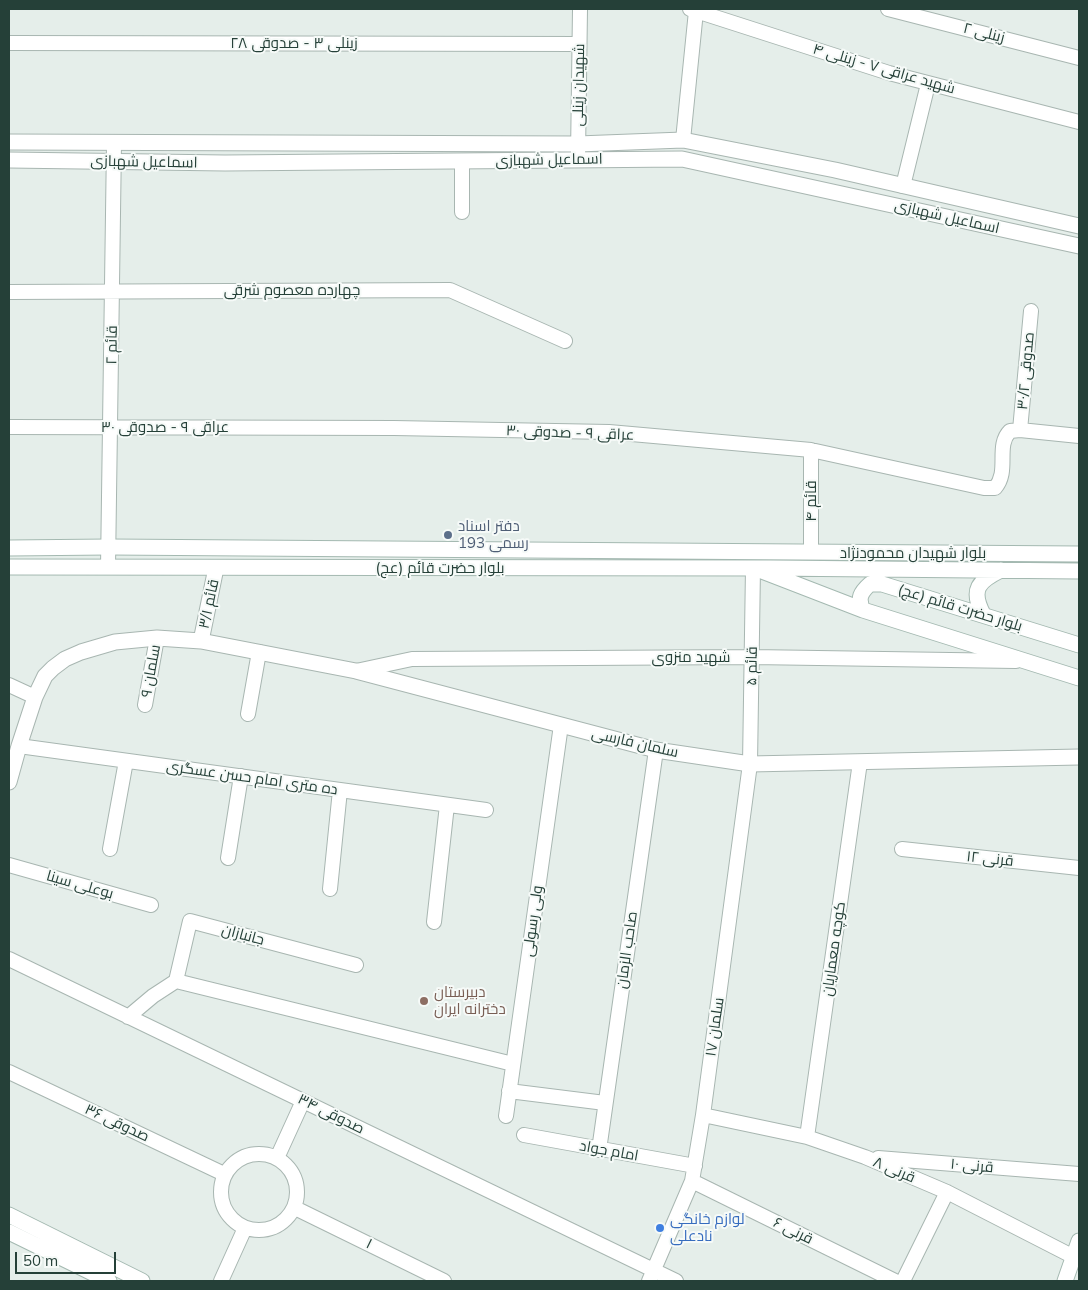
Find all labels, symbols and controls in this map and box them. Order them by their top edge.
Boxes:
street label: زینلی ۲ [961,19,1007,47]
street label: زینلی ۳ - صدوقی ۲۸ [230,34,358,52]
street label: شهید عراقی ۷ - زینلی ۴ [811,40,957,98]
street label: شهیدان زینلی [569,43,589,127]
street label: اسماعیل شهبازی [495,150,603,170]
street label: اسماعیل شهبازی [90,152,198,172]
street label: اسماعیل شهبازی [893,196,1001,238]
street label: چهارده معصوم شرقی [224,281,360,299]
street label: قائم ۲ [103,325,121,365]
street label: صدوقی ۳۰/۲ [1014,331,1038,411]
street label: عراقی ۹ - صدوقی ۳۰ [101,418,229,436]
street label: عراقی ۹ - صدوقی ۳۰ [506,422,634,444]
street label: قائم ۴ [802,480,820,522]
place label: دفتر اسناد رسمی 193 [458,517,529,552]
marker: دفتر اسناد رسمی 193 [442,529,454,541]
street label: بلوار شهیدان محمودنژاد [840,544,986,562]
street label: بلوار حضرت قائم (عج) [375,559,505,577]
street label: قائم ۳/۱ [195,577,223,631]
street label: بلوار حضرت قائم (عج) [896,581,1024,635]
street label: سلمان ۹ [138,643,164,699]
street label: قائم ۵ [743,646,761,686]
street label: شهید منزوی [652,648,730,666]
street label: سلمان فارسی [590,724,680,762]
street label: ده متری امام حسن عسگری [165,757,339,799]
street label: قرنی ۱۲ [966,848,1014,870]
street label: بوعلی سینا [44,867,116,903]
street label: ولی رسولی [519,884,547,958]
street label: کوچه معماریان [818,901,850,997]
street label: صاحب الزمان [613,910,641,990]
street label: جانبازان [220,921,266,949]
place label: دبیرستان دخترانه ایران [434,983,506,1018]
marker: دبیرستان دخترانه ایران [418,995,430,1007]
street label: سلمان ۱۷ [702,996,728,1058]
street label: صدوقی ۳۴ [295,1090,367,1138]
street label: صدوقی ۳۶ [82,1100,152,1146]
street label: امام جواد [578,1137,640,1165]
street label: قرنی ۸ [870,1153,918,1187]
street label: قرنی ۱۰ [950,1155,994,1177]
place label: لوازم خانگی نادعلی [670,1210,745,1245]
street label: قرنی ۶ [770,1214,816,1248]
marker: لوازم خانگی نادعلی [654,1222,666,1234]
street label: ۱ [363,1235,375,1253]
scale bar [18,1242,119,1274]
text: 50 m [23,1251,58,1270]

